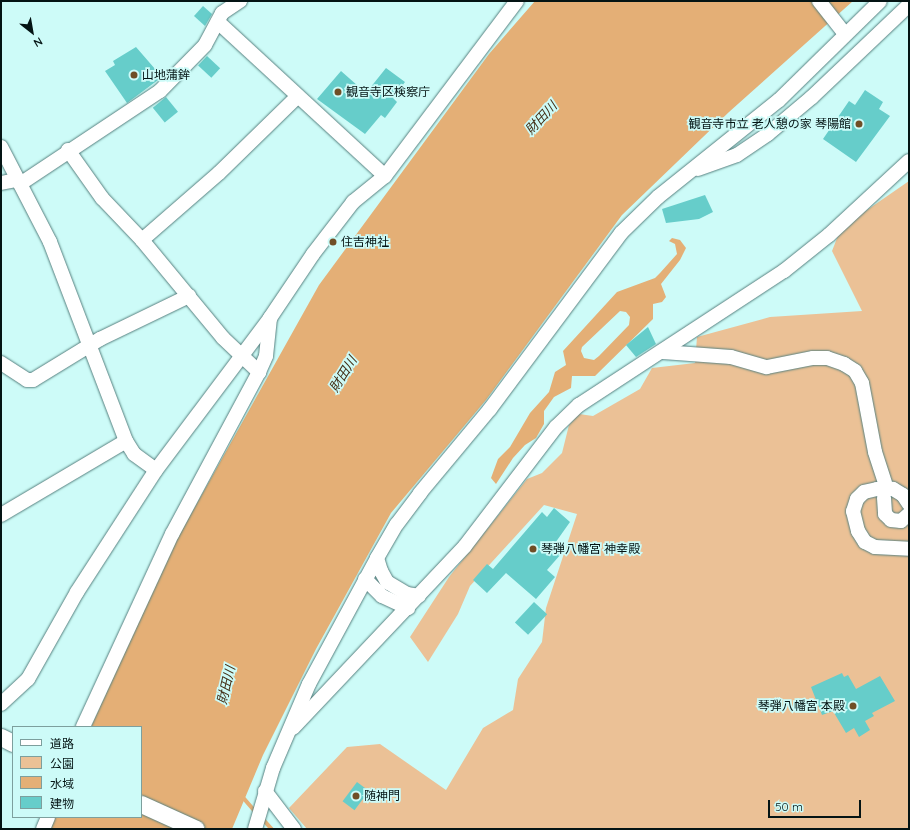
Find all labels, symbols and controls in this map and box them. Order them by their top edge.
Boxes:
north arrow [12,12,52,52]
text: N [31,34,45,50]
place label: 山地蒲鉾 [142,68,190,82]
marker: 山地蒲鉾 [129,70,139,80]
place label: 観音寺区検察庁 [346,85,430,99]
marker: 観音寺区検察庁 [333,87,343,97]
water label: 財田川 [522,98,560,138]
place label: 観音寺市立 老人憩の家 琴陽館 [688,117,851,131]
marker: 観音寺市立 老人憩の家 琴陽館 [854,119,864,129]
place label: 住吉神社 [341,235,389,249]
marker: 住吉神社 [328,237,338,247]
water label: 財田川 [326,353,360,395]
place label: 琴弾八幡宮 神幸殿 [541,542,640,556]
marker: 琴弾八幡宮 神幸殿 [528,544,538,554]
water label: 財田川 [214,664,238,706]
place label: 琴弾八幡宮 本殿 [758,699,845,713]
marker: 琴弾八幡宮 本殿 [848,701,858,711]
legend [12,726,142,818]
text: 道路 [50,736,74,751]
text: 公園 [50,756,74,771]
text: 水域 [50,776,74,791]
place label: 随神門 [364,789,400,803]
marker: 随神門 [351,791,361,801]
scale bar [770,792,863,818]
text: 建物 [50,796,74,811]
text: 50 m [775,799,803,814]

